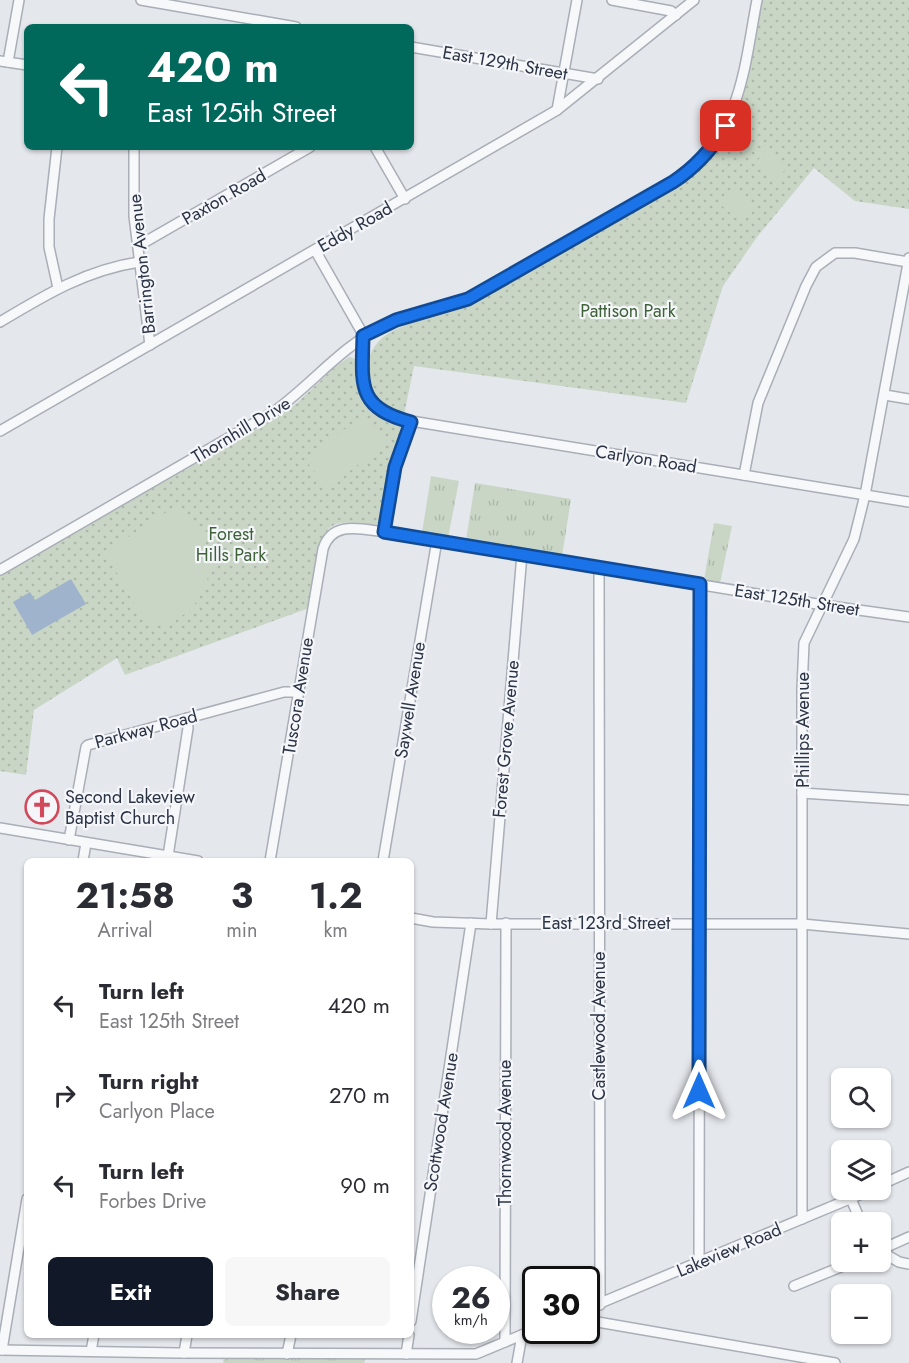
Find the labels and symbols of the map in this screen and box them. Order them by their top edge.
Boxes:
street label: East 129th Street [441,39,570,87]
pin [700,100,751,151]
street label: Paxton Road [177,162,271,232]
street label: Barrington Avenue [122,193,162,335]
street label: Eddy Road [313,195,397,259]
park label: Pattison Park [580,298,676,324]
street label: Thornhill Drive [187,390,295,470]
street label: Carlyon Road [593,438,699,480]
park label: Forest Hills Park [196,521,266,568]
street label: East 125th Street [733,577,862,623]
street label: Tuscora Avenue [276,636,320,756]
street label: Saywell Avenue [388,640,432,760]
street label: Forest Grove Avenue [486,659,526,819]
street label: Phillips Avenue [790,672,816,788]
street label: Parkway Road [92,703,200,755]
place label: Second Lakeview Baptist Church [65,784,196,831]
church icon: Second Lakeview Baptist Church [24,789,60,825]
street label: East 123rd Street [542,910,671,936]
street label: Castlewood Avenue [586,951,612,1101]
street label: Scottwood Avenue [417,1051,465,1193]
position arrow [667,1059,731,1123]
street label: Thornwood Avenue [492,1060,518,1206]
street label: Lakeview Road [673,1216,785,1284]
speed limit sign: 30 [522,1266,600,1344]

